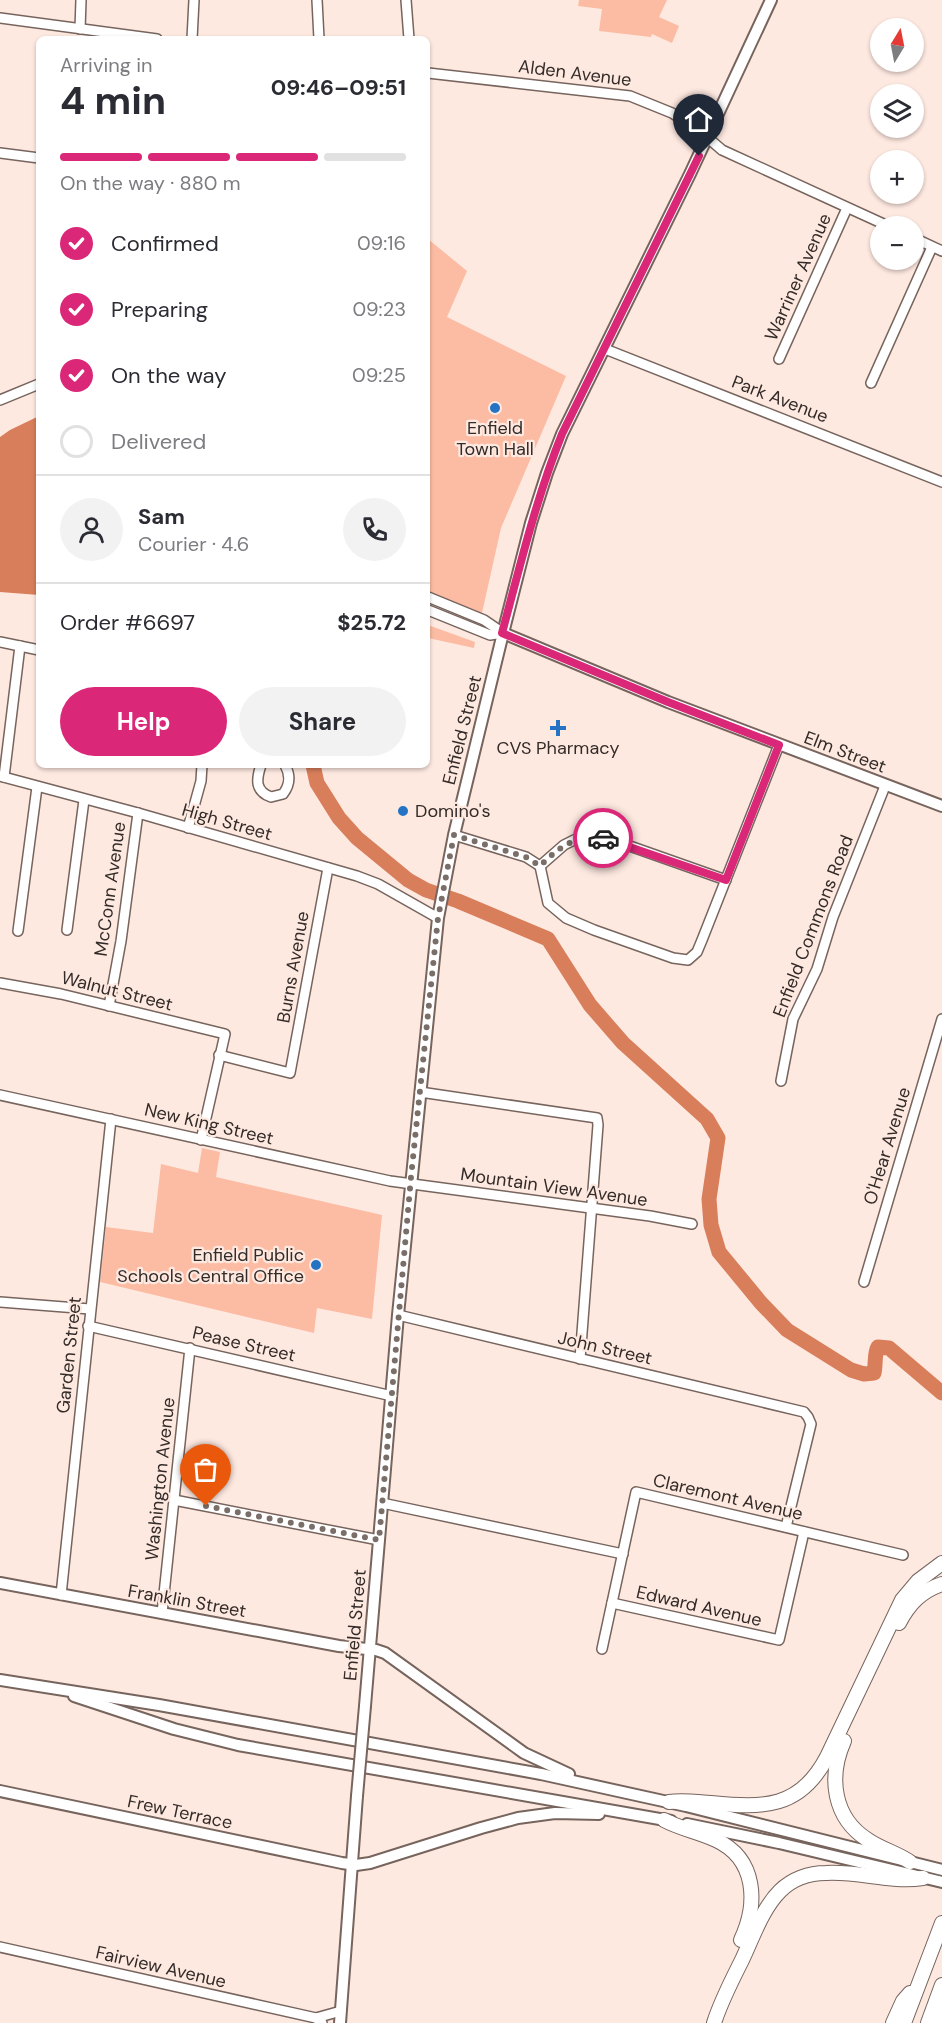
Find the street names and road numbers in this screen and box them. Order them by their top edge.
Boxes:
street label: Alden Avenue [517,54,633,92]
street label: Warriner Avenue [759,209,837,345]
street label: Park Avenue [728,370,832,428]
street label: Enfield Street [437,673,487,787]
street label: Elm Street [801,725,889,779]
street label: High Street [179,798,275,846]
street label: McConn Avenue [89,820,131,958]
street label: Enfield Commons Road [767,831,859,1021]
street label: Burns Avenue [271,909,315,1025]
street label: Walnut Street [59,966,175,1016]
street label: O'Hear Avenue [858,1084,916,1208]
street label: New King Street [142,1097,276,1151]
street label: Mountain View Avenue [459,1162,649,1212]
street label: Garden Street [51,1295,87,1415]
street label: Pease Street [190,1320,298,1368]
street label: John Street [555,1325,655,1371]
street label: Washington Avenue [139,1396,181,1562]
street label: Claremont Avenue [651,1468,805,1526]
street label: Enfield Street [338,1568,372,1682]
street label: Franklin Street [126,1579,248,1623]
street label: Edward Avenue [634,1580,764,1632]
street label: Frew Terrace [125,1789,235,1835]
street label: Fairview Avenue [93,1940,229,1994]

